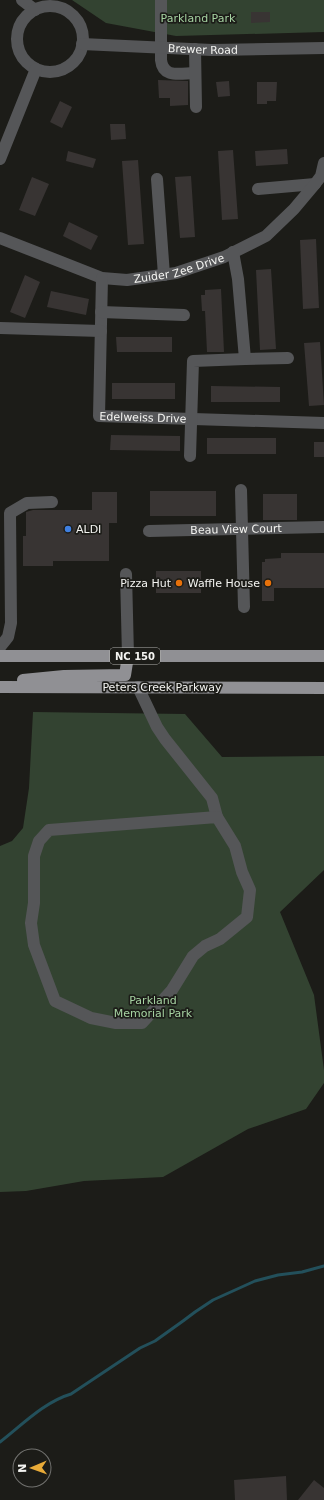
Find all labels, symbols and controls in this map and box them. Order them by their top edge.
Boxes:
park label: Parkland Park [161,12,236,25]
street label: Brewer Road [168,42,238,57]
street label: Zuider Zee Drive [133,251,226,286]
street label: Edelweiss Drive [99,410,187,426]
street label: Beau View Court [190,522,283,537]
place label: ALDI [76,523,101,536]
marker: ALDI [63,524,73,534]
place label: Pizza Hut [120,577,172,590]
place label: Waffle House [188,577,260,590]
marker: Pizza Hut [174,578,184,588]
marker: Waffle House [263,578,273,588]
road number: NC 150 [110,648,160,664]
street label: Peters Creek Parkway [102,681,222,694]
park label: Parkland Memorial Park [114,994,193,1020]
north arrow [12,1448,52,1488]
text: N [16,1463,29,1473]

